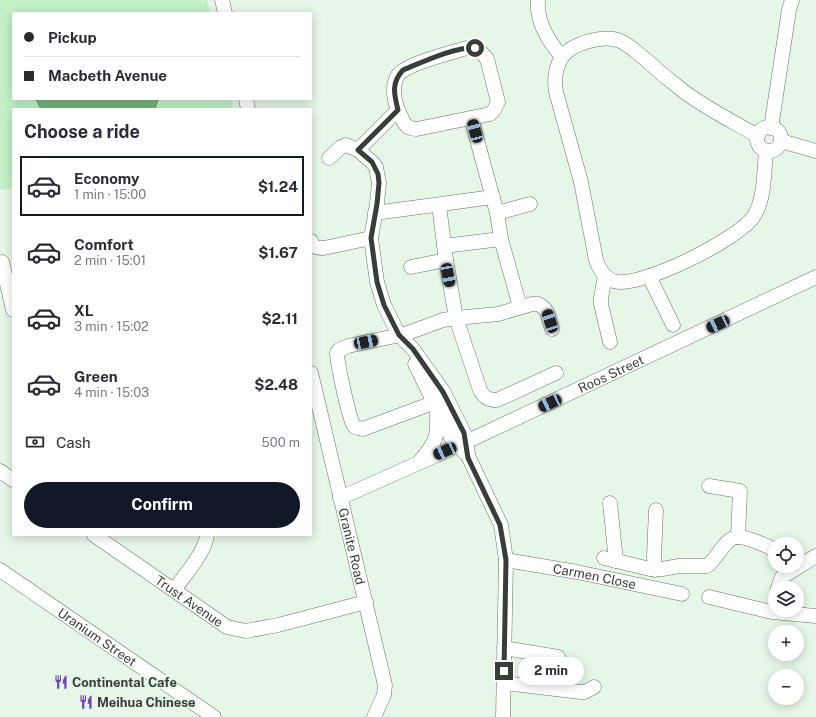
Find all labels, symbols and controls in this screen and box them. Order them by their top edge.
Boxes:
text: Pickup [48,29,97,46]
route start [466,39,484,57]
text: Macbeth Avenue [48,67,167,84]
car [466,118,484,144]
text: Choose a ride [24,121,140,142]
icon: car [26,168,62,204]
text: Economy [74,170,139,187]
text: $1.24 [258,178,298,195]
text: 1 min · 15:00 [74,187,146,202]
icon: car [26,234,62,270]
text: Comfort [74,236,134,253]
text: $1.67 [258,244,298,261]
text: 2 min · 15:01 [74,253,146,268]
car [440,262,456,288]
icon: car [26,300,62,336]
text: XL [74,302,93,319]
car [541,308,559,334]
text: $2.11 [261,310,298,327]
car [705,313,731,335]
text: 3 min · 15:02 [74,319,149,334]
car [353,334,379,350]
street label: Roos Street [576,352,646,396]
icon: car [26,366,62,402]
text: Green [74,368,118,385]
text: $2.48 [254,376,298,393]
text: 4 min · 15:03 [74,385,149,400]
car [537,392,563,414]
icon: cash [24,431,46,453]
text: Cash [56,434,91,451]
text: 500 m [261,435,300,450]
car [432,441,458,461]
button: Confirm [24,482,300,528]
street label: Granite Road [335,506,368,586]
map controls [768,537,804,705]
button: locate [768,537,804,573]
street label: Carmen Close [552,561,637,592]
street label: Trust Avenue [152,573,226,630]
button: layers [768,581,804,617]
street label: Uranium Street [55,605,139,669]
button: + [768,625,804,661]
callout: 2 min [518,657,584,685]
route end [495,662,513,680]
text: 2 min [534,663,568,678]
button: − [768,669,804,705]
restaurant icon: Continental Cafe [53,674,69,690]
place label: Continental Cafe [72,675,177,690]
restaurant icon: Meihua Chinese [78,694,94,710]
place label: Meihua Chinese [97,695,196,710]

